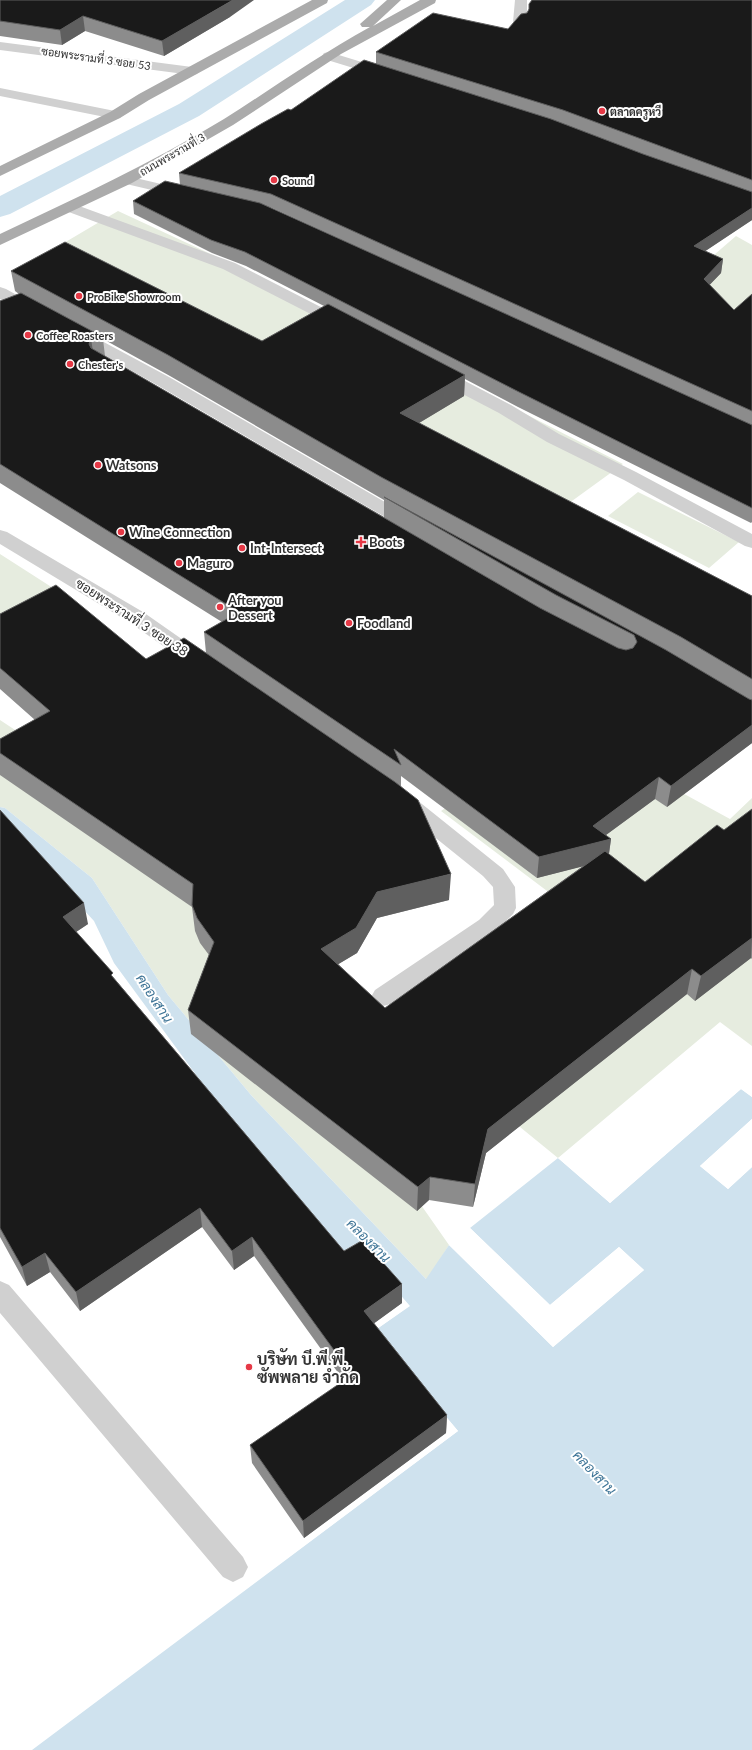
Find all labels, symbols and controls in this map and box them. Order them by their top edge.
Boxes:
street label: ซอยพระรามที่ 3 ซอย 53 [40,40,152,72]
place label: ตลาดครูหวี [610,104,661,120]
marker: ตลาดครูหวี [597,106,607,116]
street label: ถนนพระรามที่ 3 [135,127,207,178]
place label: Sound [282,174,313,187]
marker: Sound [269,175,279,185]
place label: ProBike Showroom [87,290,181,303]
marker: ProBike Showroom [74,291,84,301]
place label: Coffee Roasters [36,329,114,342]
marker: Coffee Roasters [23,330,33,340]
place label: Chester's [78,358,123,371]
marker: Chester's [65,359,75,369]
place label: Watsons [106,457,157,473]
marker: Watsons [93,460,103,470]
place label: Wine Connection [129,524,230,540]
marker: Wine Connection [116,527,126,537]
place label: Boots [369,534,403,550]
marker: Boots [356,537,366,547]
place label: Int-Intersect [250,540,322,556]
marker: Int-Intersect [237,543,247,553]
place label: Maguro [187,555,233,571]
marker: Maguro [174,558,184,568]
street label: ซอยพระรามที่ 3 ซอย 38 [73,571,193,659]
place label: After you Dessert [227,592,282,623]
marker: After you Dessert [215,602,225,612]
place label: Foodland [357,615,411,631]
marker: Foodland [344,618,354,628]
water label: คลองสาน [133,970,177,1026]
water label: คลองสาน [344,1215,394,1265]
place label: บริษัท บี.พี.พี. ซัพพลาย จำกัด [257,1348,359,1386]
marker: บริษัท บี.พี.พี. ซัพพลาย จำกัด [244,1362,254,1372]
water label: คลองสาน [570,1446,620,1498]

